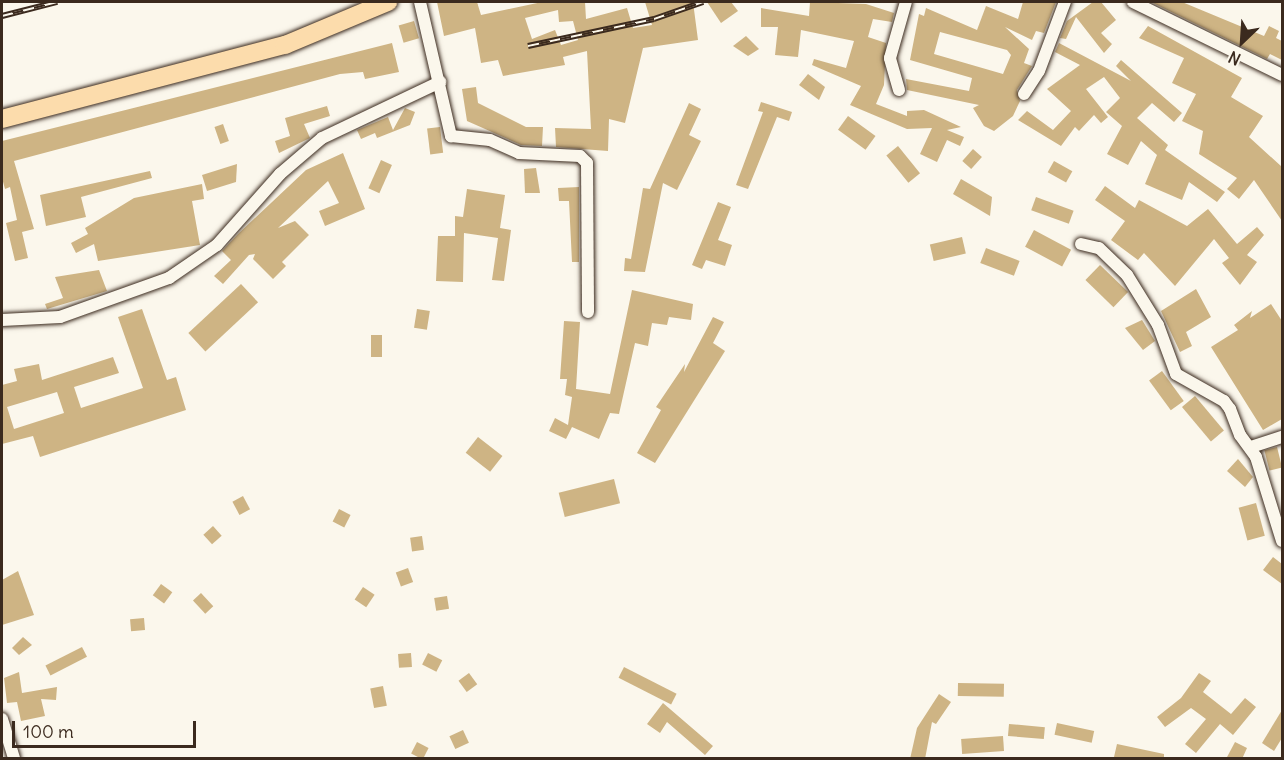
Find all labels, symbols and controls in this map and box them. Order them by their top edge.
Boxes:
north arrow [1212,12,1272,72]
text: N [1225,47,1244,70]
scale bar [15,709,200,747]
text: 100 m [23,720,74,743]

